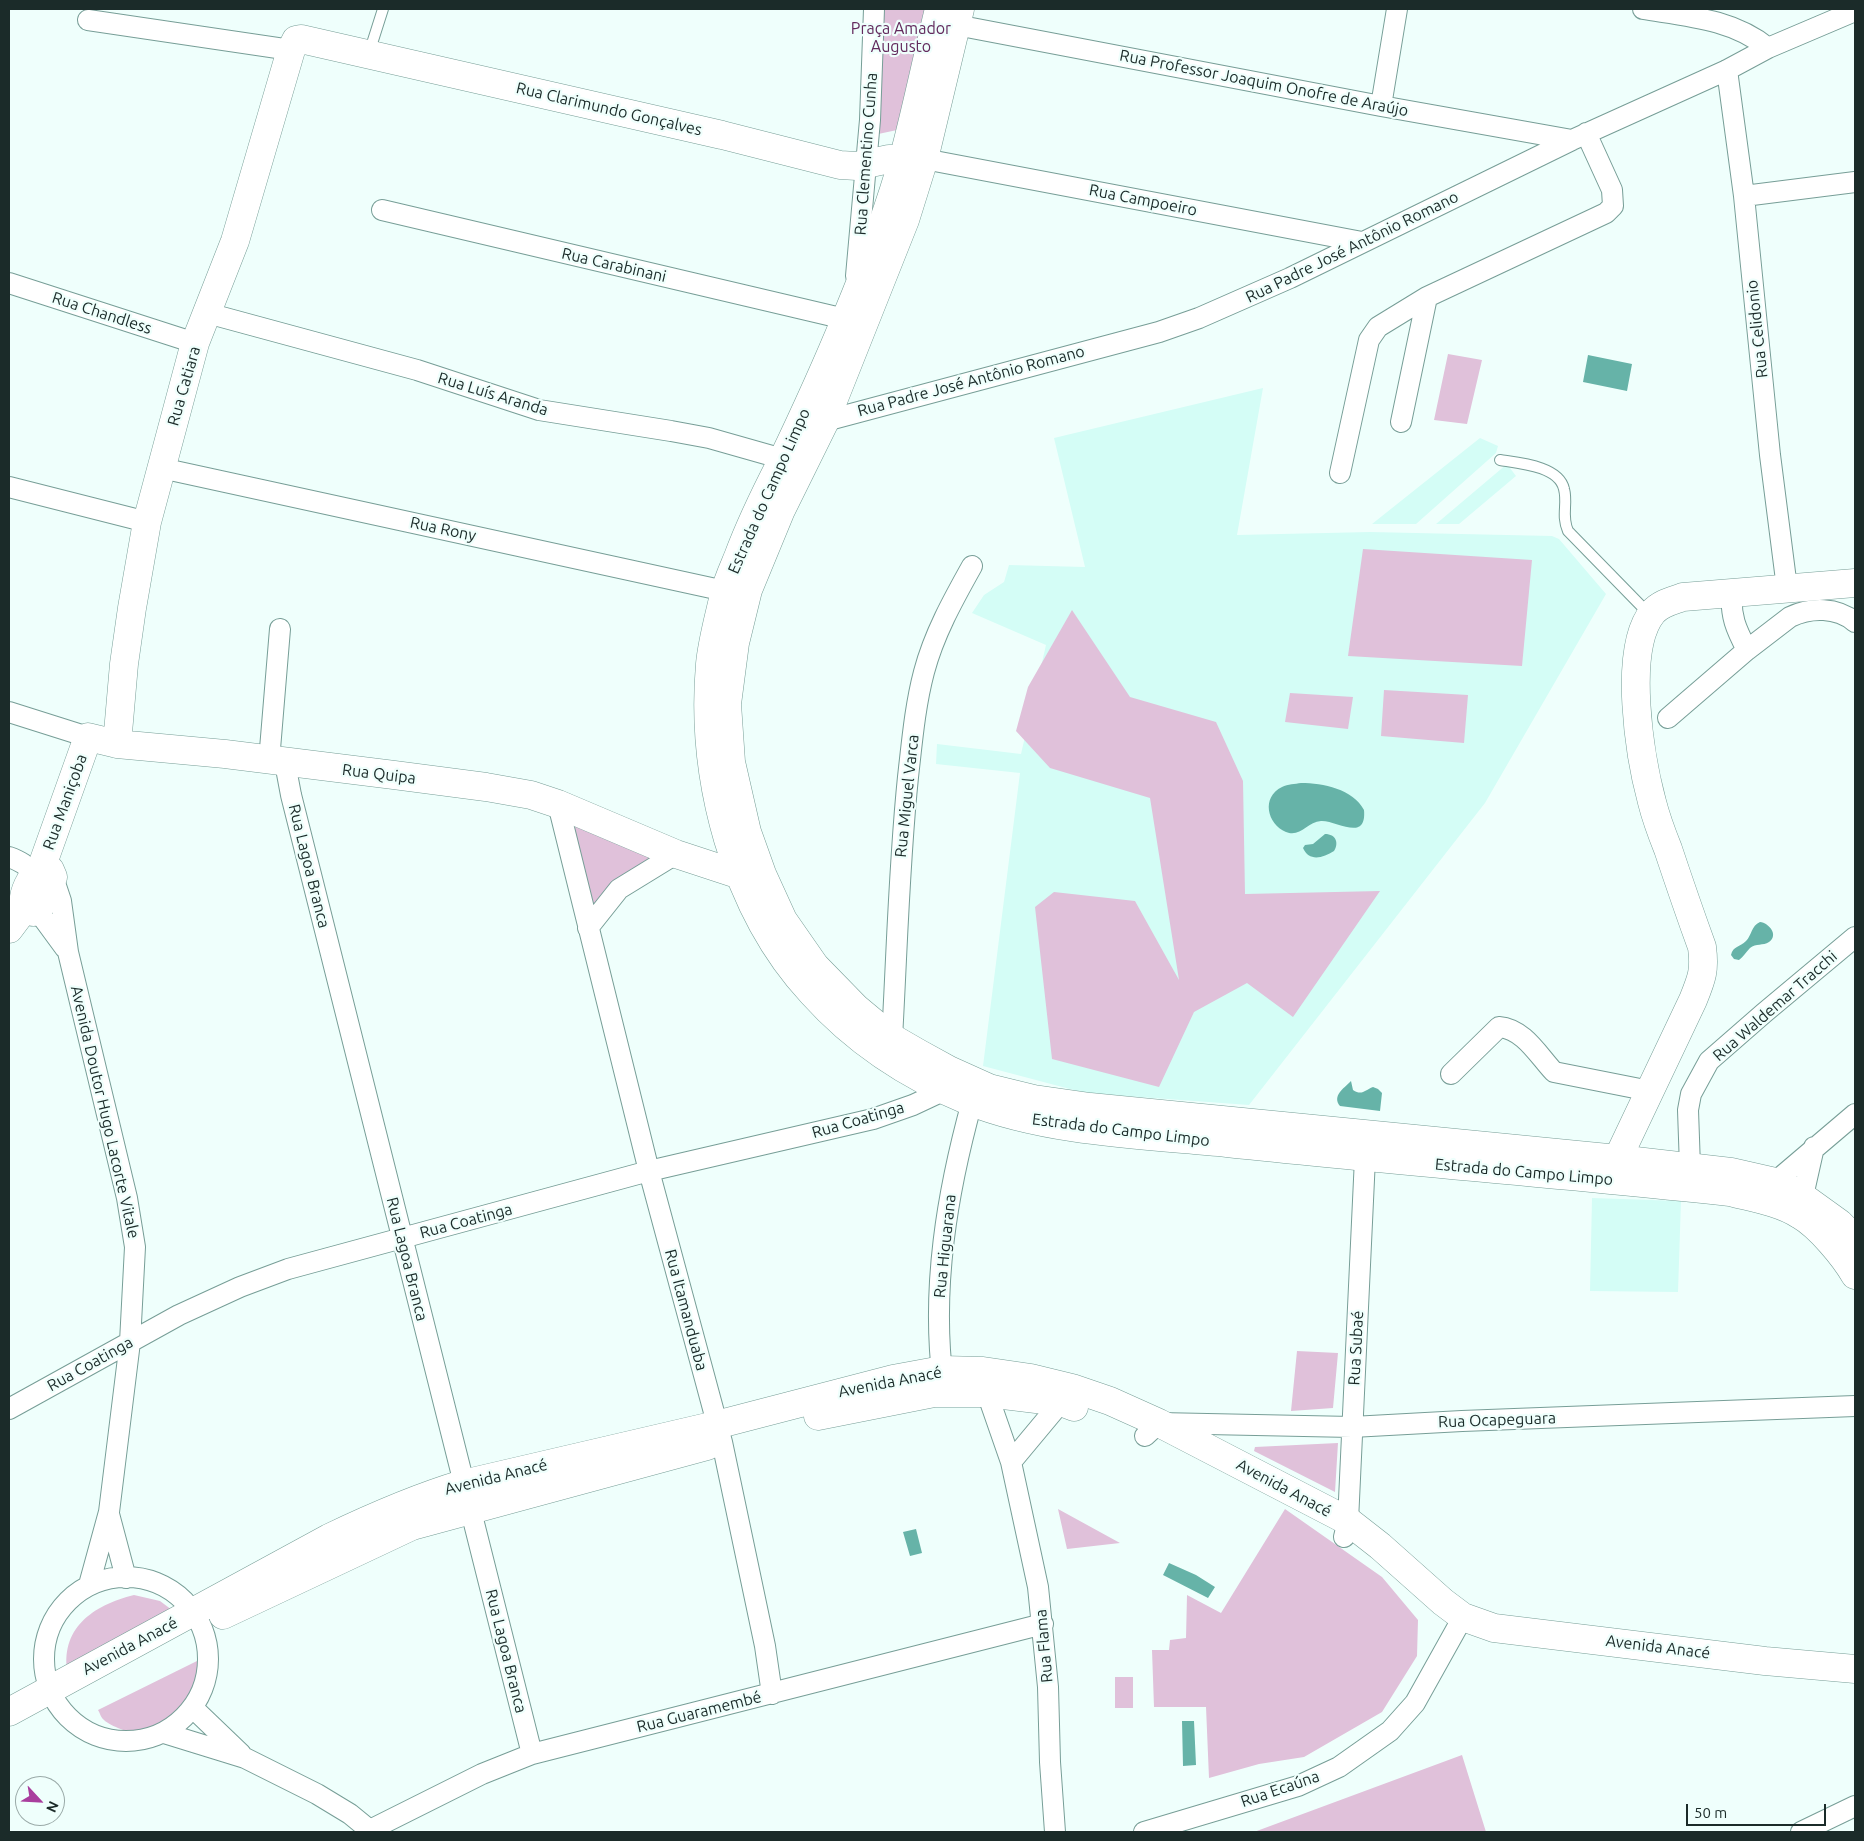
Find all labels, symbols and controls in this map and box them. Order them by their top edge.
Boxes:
park label: Praça Amador Augusto [851,19,951,57]
street label: Rua Professor Joaquim Onofre de Araújo [1118,46,1410,120]
street label: Rua Clementino Cunha [851,72,881,236]
street label: Rua Clarimundo Gonçalves [514,78,704,140]
street label: Rua Campoeiro [1087,180,1199,220]
street label: Rua Padre José Antônio Romano [1243,187,1461,307]
street label: Rua Carabinani [560,244,668,286]
street label: Rua Celidonio [1742,279,1772,379]
street label: Rua Chandless [50,288,154,338]
street label: Rua Padre José Antônio Romano [855,341,1087,421]
street label: Rua Catiara [164,344,204,428]
street label: Rua Luís Aranda [436,368,550,420]
street label: Estrada do Campo Limpo [724,405,814,577]
street label: Rua Rony [408,513,478,545]
street label: Rua Miguel Varca [891,734,923,858]
street label: Rua Maniçoba [39,752,91,852]
street label: Rua Quipa [341,760,417,788]
street label: Rua Lagoa Branca [284,802,334,930]
street label: Rua Waldemar Tracchi [1709,947,1841,1065]
street label: Avenida Doutor Hugo Lacorte Vitale [67,984,143,1240]
street label: Rua Coatinga [810,1098,906,1142]
street label: Estrada do Campo Limpo [1031,1110,1211,1150]
street label: Estrada do Campo Limpo [1434,1155,1614,1189]
street label: Rua Higuarana [930,1193,960,1299]
street label: Rua Lagoa Branca [382,1195,432,1323]
street label: Rua Coatinga [418,1199,514,1243]
street label: Rua Itamanduaba [661,1247,711,1373]
street label: Rua Subaé [1344,1310,1368,1386]
street label: Rua Coatinga [44,1333,136,1395]
street label: Avenida Anacé [837,1363,943,1401]
street label: Rua Ocapeguara [1438,1408,1556,1432]
street label: Avenida Anacé [443,1455,549,1499]
street label: Avenida Anacé [1233,1455,1335,1521]
street label: Rua Lagoa Branca [481,1587,531,1715]
street label: Rua Flama [1031,1608,1057,1684]
street label: Avenida Anacé [79,1613,181,1679]
street label: Avenida Anacé [1605,1631,1711,1663]
street label: Rua Guaramembé [635,1687,763,1737]
street label: Rua Ecaúna [1238,1767,1322,1811]
north arrow [15,1776,65,1826]
scale bar [1689,1794,1829,1826]
text: N [43,1799,62,1815]
text: 50 m [1694,1804,1727,1821]

